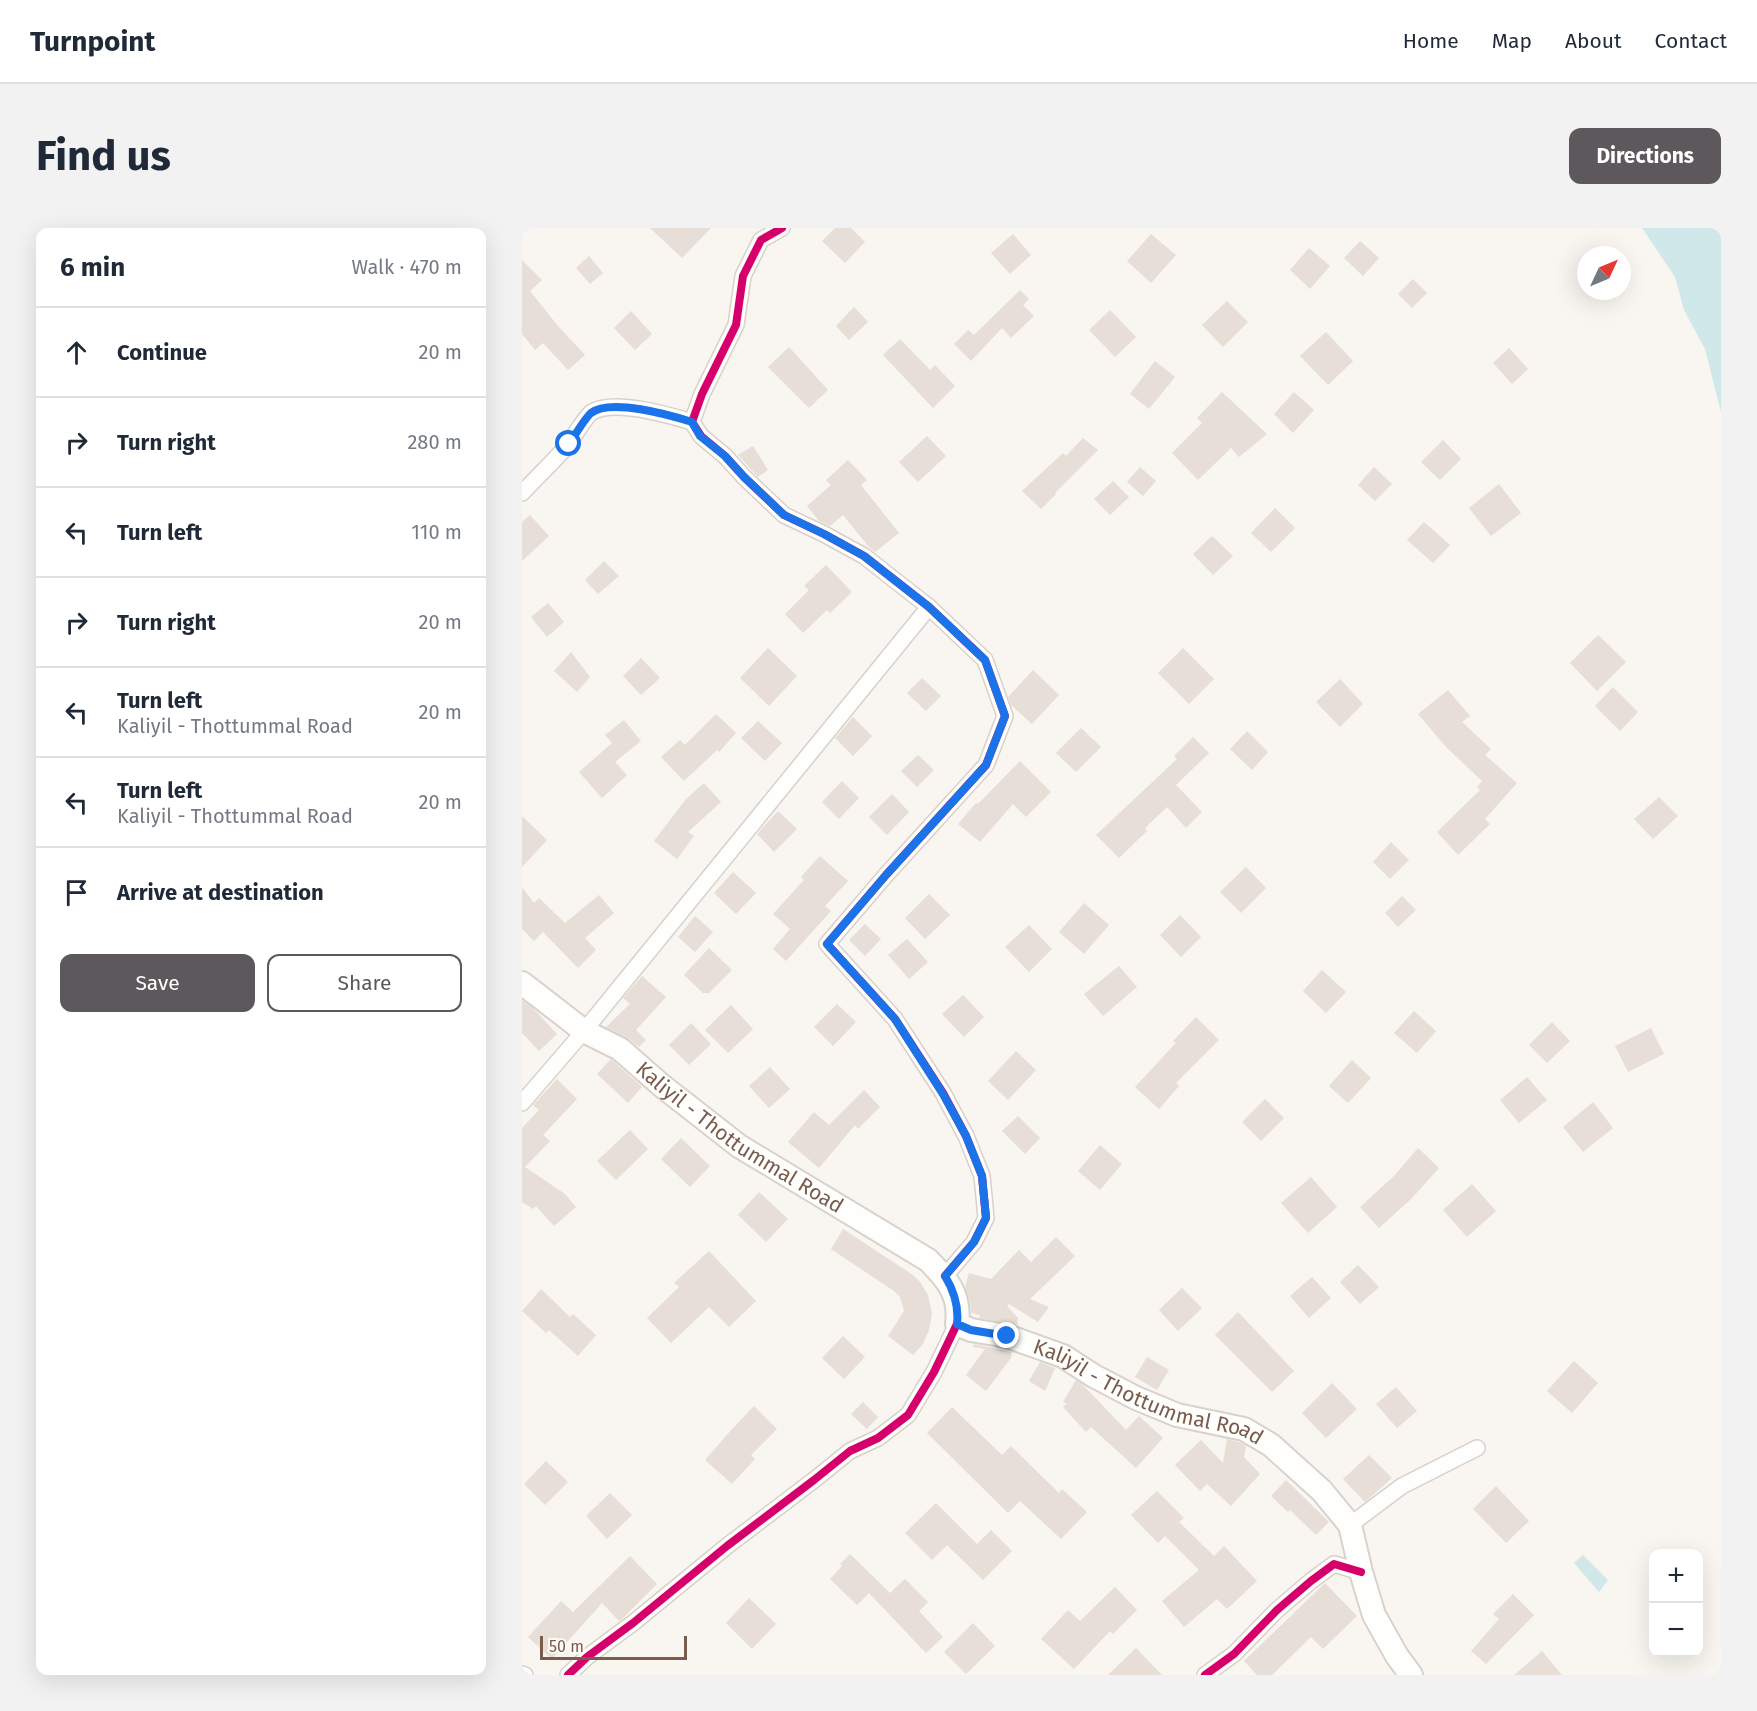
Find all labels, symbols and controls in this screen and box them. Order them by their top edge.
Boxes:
text: Turnpoint [30,25,155,58]
text: Home [1403,28,1459,54]
text: Map [1492,28,1532,54]
text: About [1565,28,1622,54]
text: Contact [1655,28,1727,54]
button: Directions [1569,128,1721,184]
text: Find us [36,131,171,181]
north arrow [1577,246,1631,300]
text: 6 min [60,252,125,283]
text: Walk · 470 m [352,255,462,279]
icon: ahead [60,336,93,369]
text: Continue [117,339,207,366]
text: 20 m [419,340,462,364]
icon: right [60,426,93,459]
text: Turn right [117,429,216,456]
text: 280 m [407,430,462,454]
route start [555,430,581,456]
icon: left [60,516,93,549]
text: Turn left [117,519,202,546]
text: 110 m [411,520,462,544]
icon: right [60,606,93,639]
text: Turn right [117,609,216,636]
text: 20 m [419,610,462,634]
text: Turn left [117,687,202,714]
icon: left [60,696,93,729]
text: 20 m [419,700,462,724]
text: Kaliyil - Thottummal Road [117,714,353,738]
text: Turn left [117,777,202,804]
icon: left [60,786,93,819]
text: 20 m [419,790,462,814]
text: Kaliyil - Thottummal Road [117,804,353,828]
icon: arrive [60,876,93,909]
text: Arrive at destination [117,879,324,906]
button: Save [60,954,255,1012]
button: Share [267,954,462,1012]
street label: Kaliyil - Thottummal Road [631,1056,848,1219]
route end [993,1322,1019,1348]
street label: Kaliyil - Thottummal Road [1030,1333,1268,1450]
map controls [1649,1549,1703,1657]
button: + [1649,1549,1703,1603]
button: − [1649,1603,1703,1657]
scale bar [540,1633,687,1660]
text: 50 m [549,1637,584,1656]

